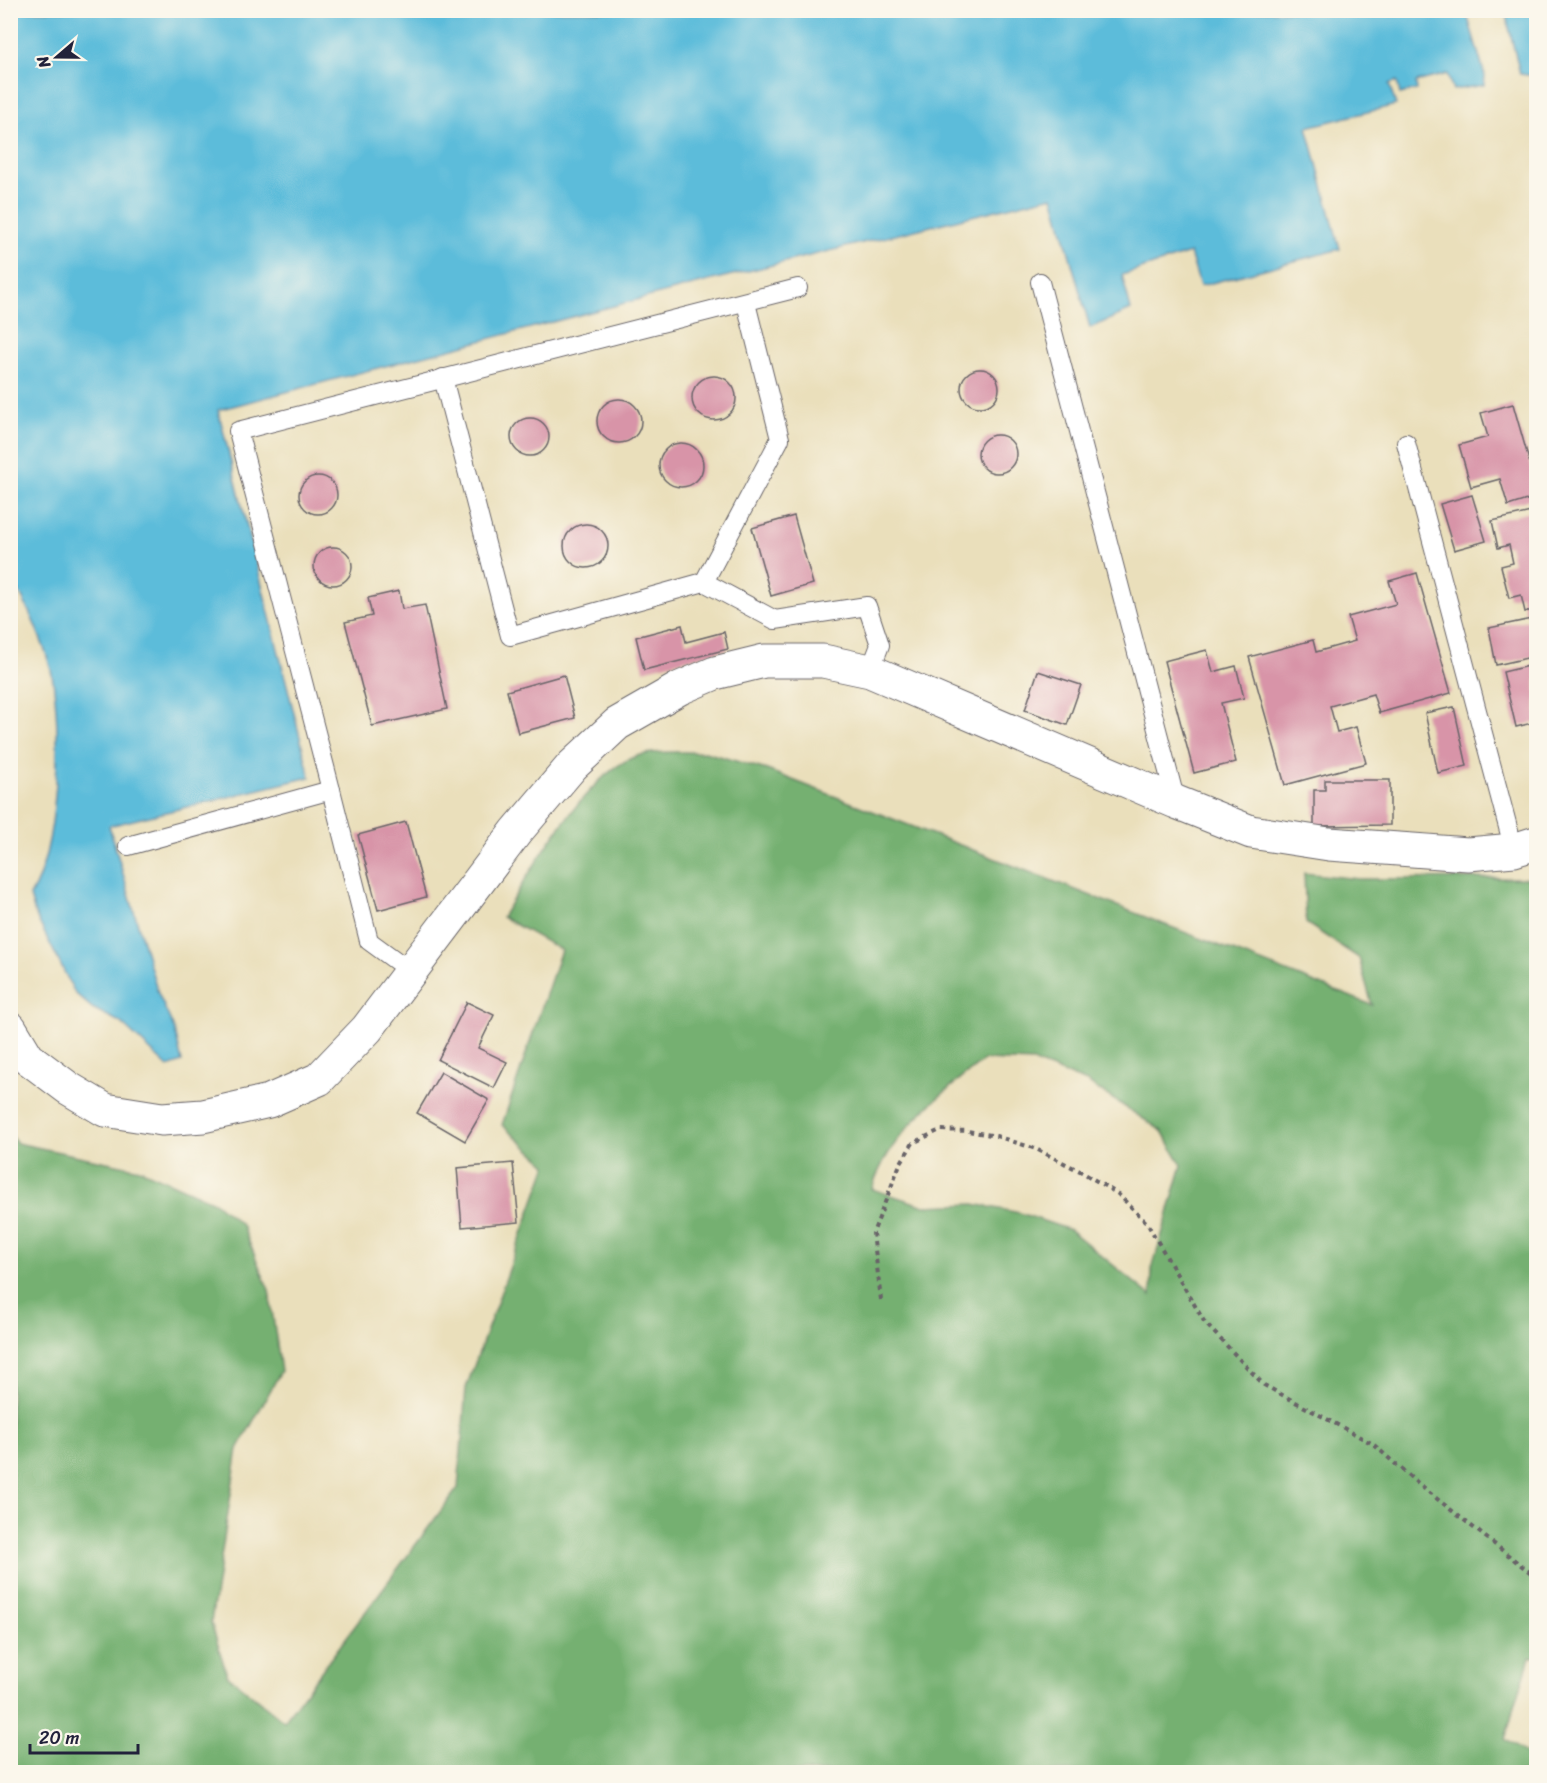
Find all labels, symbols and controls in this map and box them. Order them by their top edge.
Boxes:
north arrow [27,27,87,87]
text: N [28,51,59,73]
scale bar [30,1717,138,1755]
text: 20 m [39,1722,79,1754]

